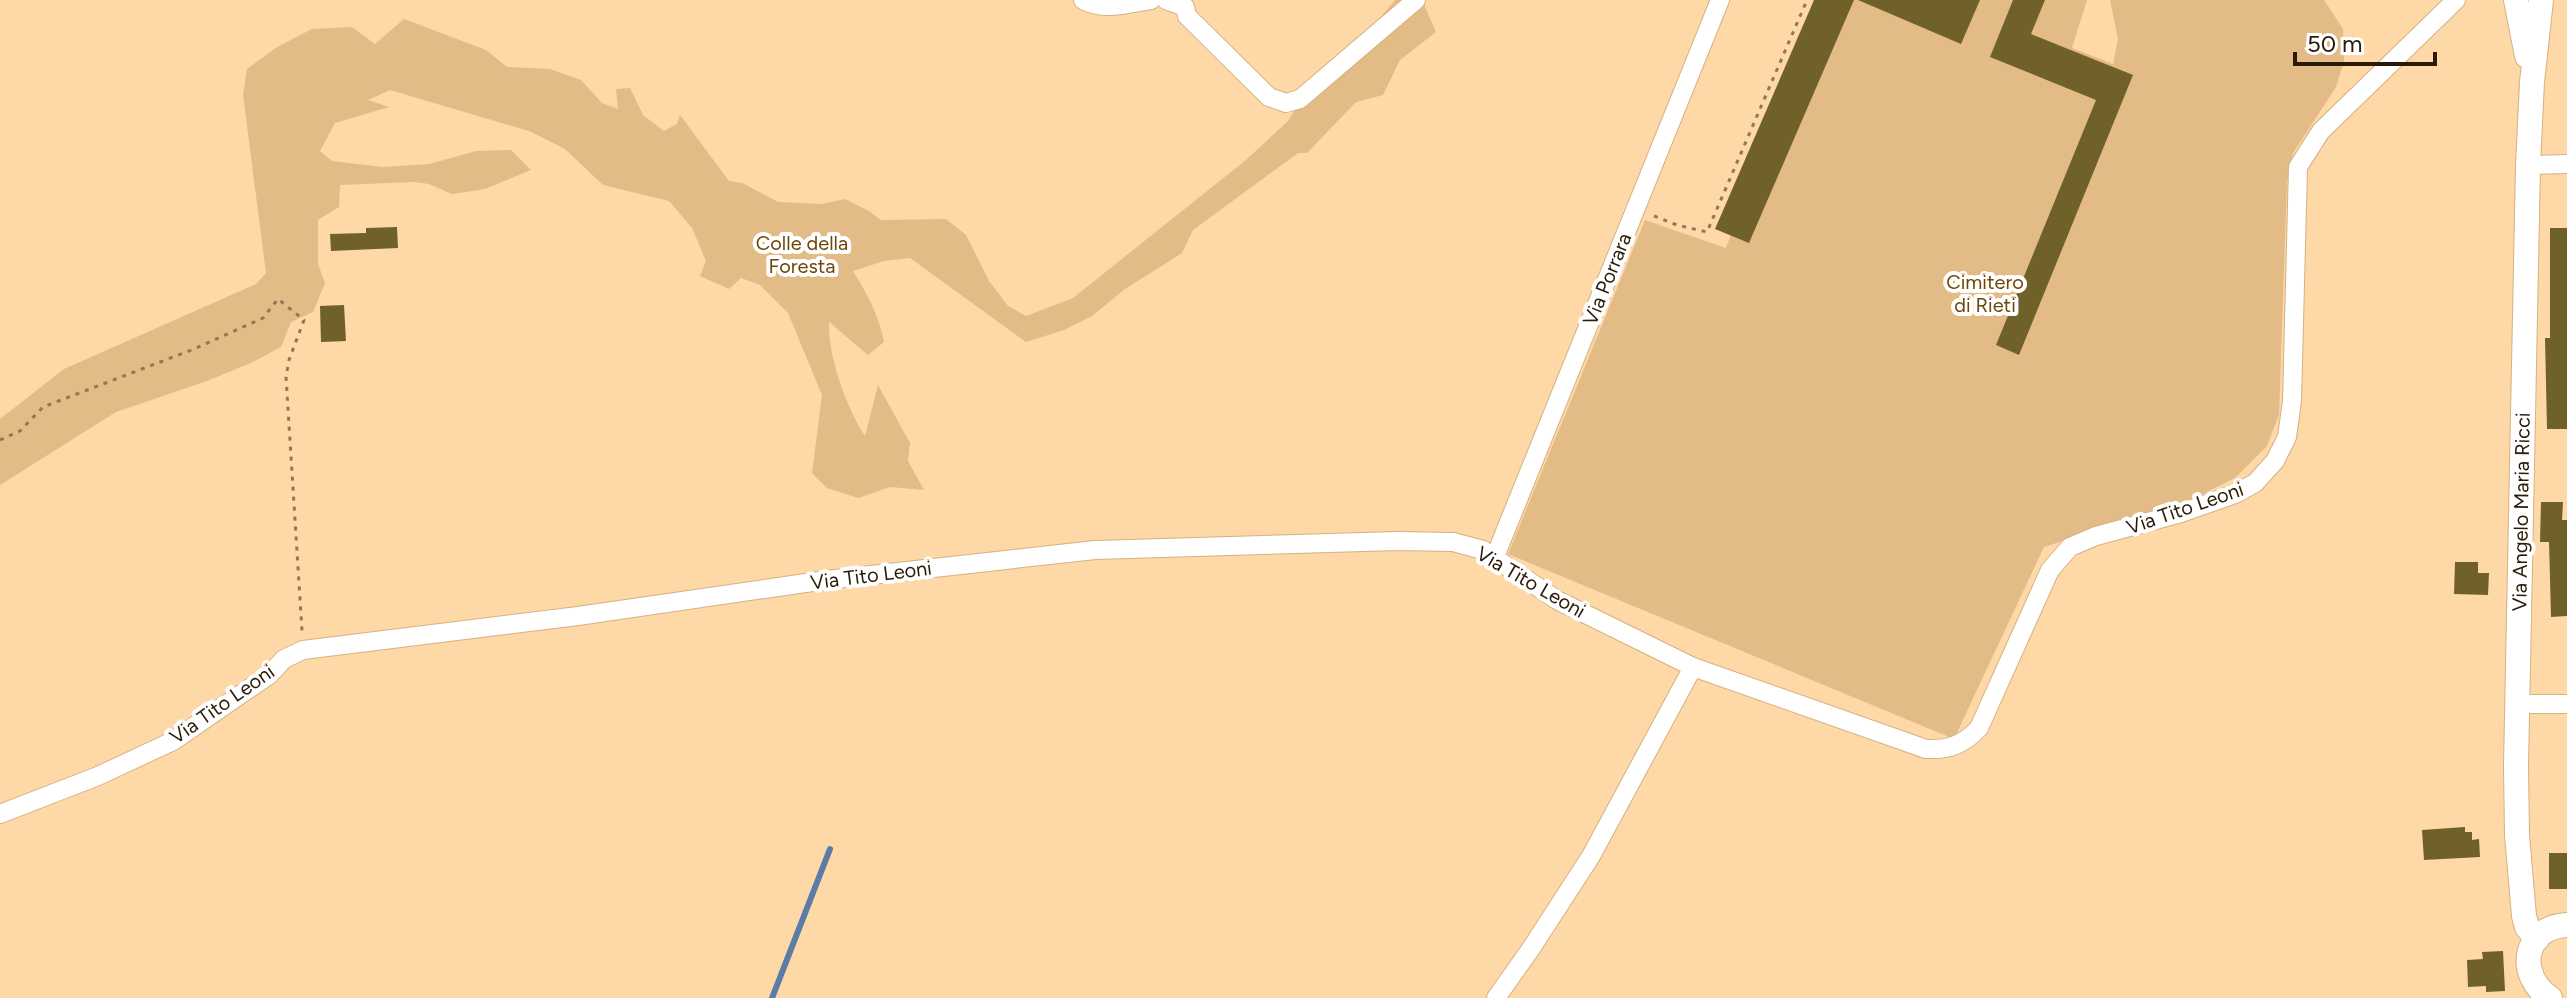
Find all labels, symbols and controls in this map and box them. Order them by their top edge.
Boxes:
scale bar [2295,16,2435,66]
text: 50 m [2307,29,2363,58]
street label: Via Porrara [1578,229,1636,329]
park label: Colle della Foresta [756,231,848,278]
park label: Cimitero di Rieti [1946,270,2024,317]
street label: Via Angelo Maria Ricci [2507,412,2535,612]
street label: Via Tito Leoni [2123,477,2247,539]
street label: Via Tito Leoni [1472,541,1590,623]
street label: Via Tito Leoni [809,556,933,594]
street label: Via Tito Leoni [165,659,279,749]

